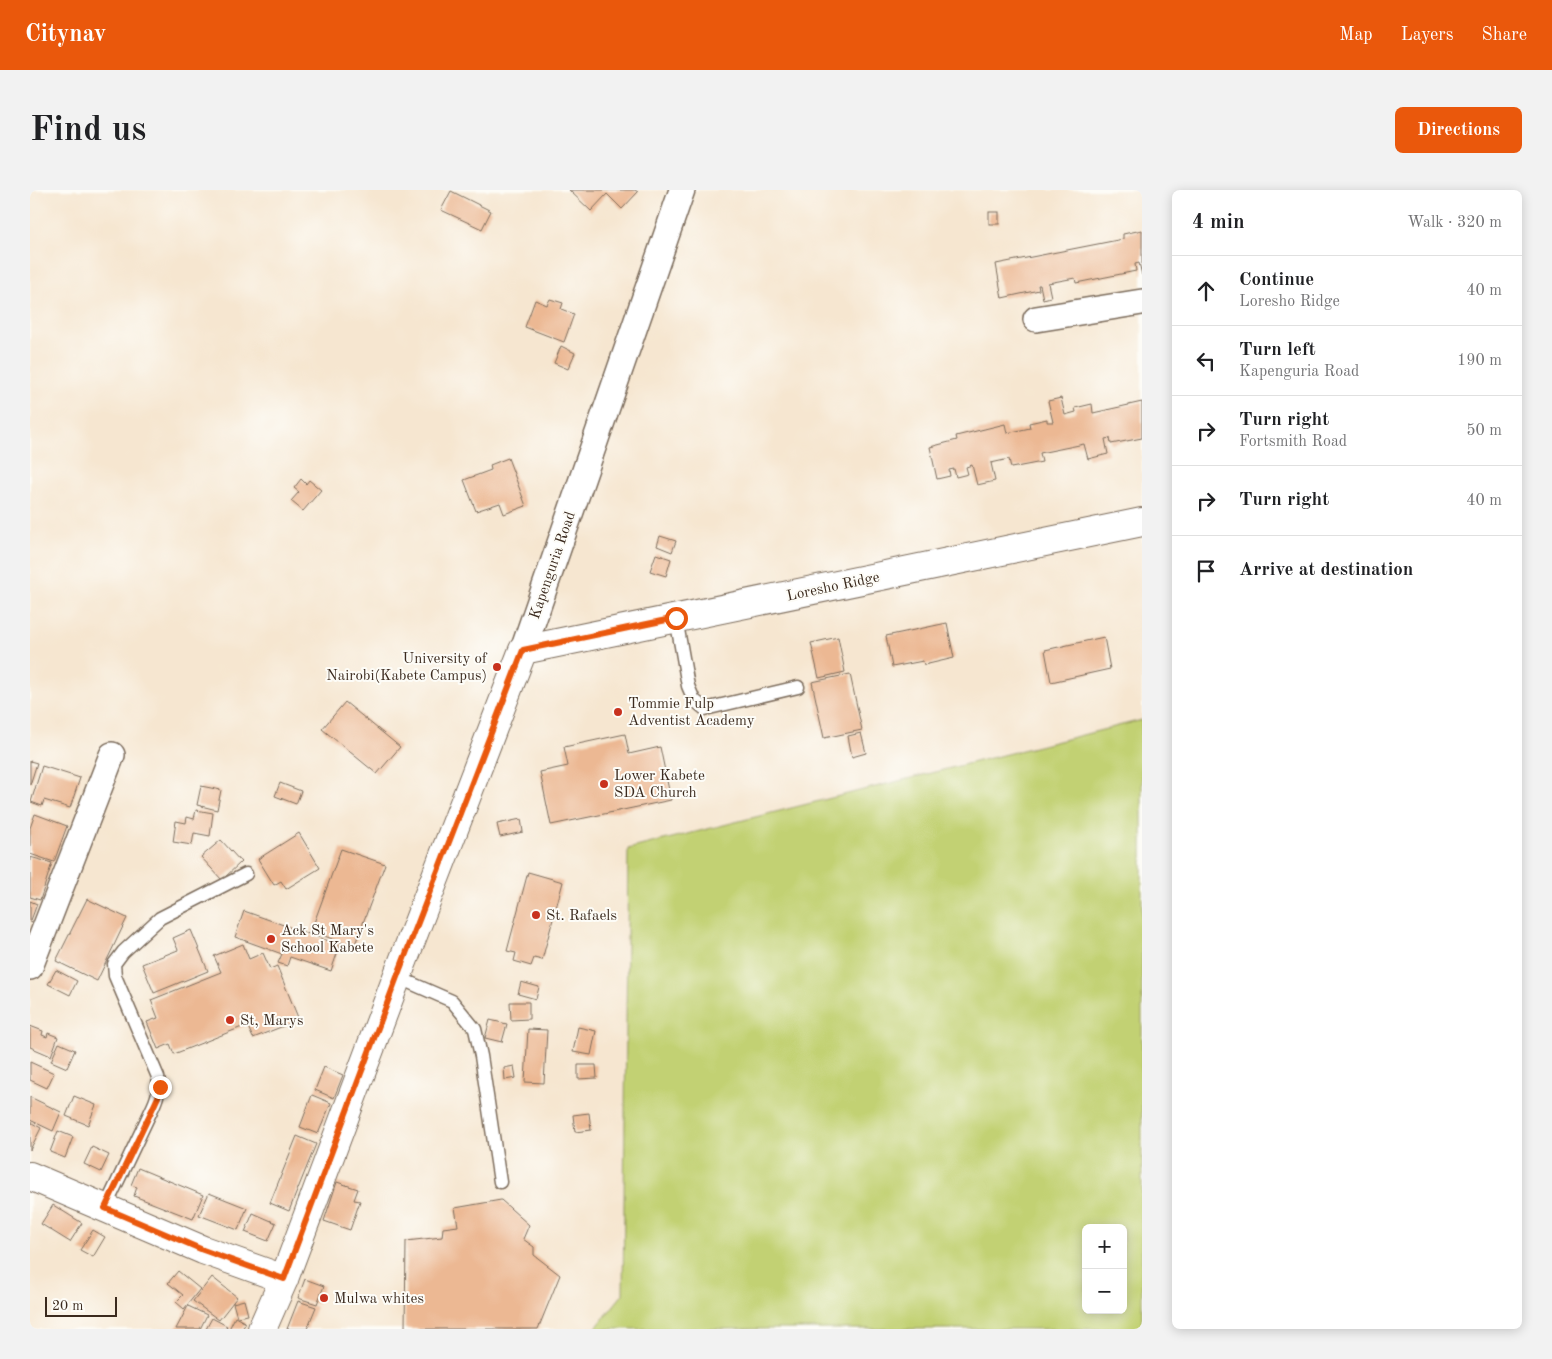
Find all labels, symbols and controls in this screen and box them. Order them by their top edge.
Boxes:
text: Citynav [25,23,106,47]
text: Map [1339,26,1373,44]
text: Layers [1401,26,1453,44]
text: Share [1481,26,1527,44]
button: Directions [1395,107,1522,153]
text: Find us [30,113,146,148]
text: 4 min [1192,212,1245,233]
text: Walk · 320 m [1407,215,1502,231]
text: Continue [1239,271,1314,290]
icon: ahead [1192,277,1220,305]
text: 40 m [1466,283,1502,299]
text: Loresho Ridge [1239,294,1340,310]
text: Turn left [1239,341,1316,360]
icon: left [1192,347,1220,375]
text: 190 m [1457,353,1502,369]
text: Kapenguria Road [1239,364,1359,380]
text: Turn right [1239,411,1329,430]
icon: right [1192,417,1220,445]
text: 50 m [1466,423,1502,439]
text: Fortsmith Road [1239,434,1347,450]
icon: right [1192,487,1220,515]
text: Turn right [1239,491,1329,510]
text: 40 m [1466,493,1502,509]
street label: Kapenguria Road [528,510,579,621]
icon: arrive [1192,557,1220,585]
text: Arrive at destination [1239,561,1413,580]
street label: Loresho Ridge [786,570,881,605]
route start [665,607,688,630]
place label: University of Nairobi(Kabete Campus) [326,652,488,684]
marker: University of Nairobi(Kabete Campus) [491,661,503,673]
place label: Tommie Fulp Adventist Academy [628,697,755,729]
marker: Tommie Fulp Adventist Academy [612,706,624,718]
place label: Lower Kabete SDA Church [614,769,705,801]
marker: Lower Kabete SDA Church [598,778,610,790]
marker: St. Rafaels [530,909,542,921]
place label: St. Rafaels [546,909,617,924]
place label: Ack St Mary's School Kabete [281,924,374,956]
marker: Ack St Mary's School Kabete [265,933,277,945]
marker: St, Marys [224,1014,236,1026]
place label: St, Marys [240,1014,304,1029]
route end [149,1076,172,1099]
map controls [1082,1224,1127,1314]
button: + [1082,1224,1127,1269]
button: − [1082,1269,1127,1314]
marker: Mulwa whites [318,1292,330,1304]
place label: Mulwa whites [334,1292,424,1307]
scale bar [45,1294,118,1317]
text: 20 m [52,1299,83,1313]

